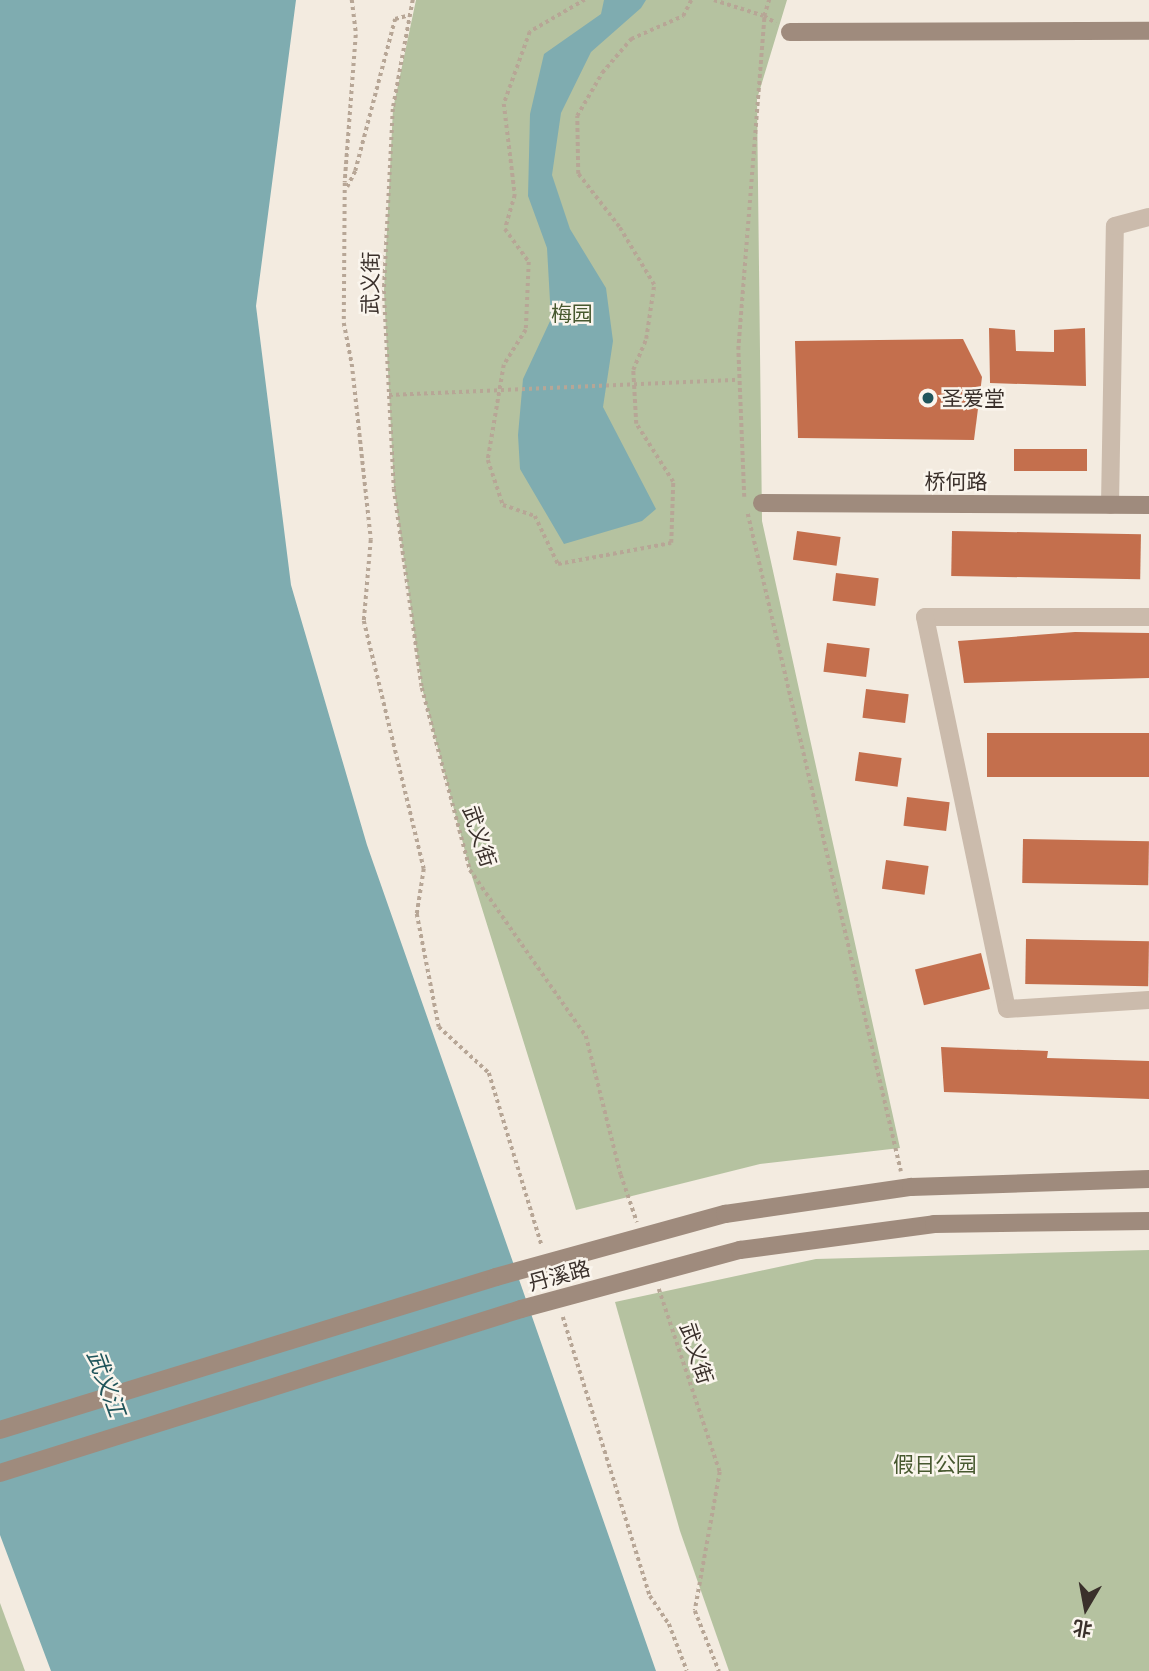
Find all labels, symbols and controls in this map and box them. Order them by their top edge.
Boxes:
street label: 武义街 [357,251,383,315]
park label: 梅园 [551,300,593,326]
place label: 圣爱堂 [942,385,1005,411]
marker: 圣爱堂 [920,390,936,406]
street label: 桥何路 [925,468,987,494]
street label: 武义街 [458,802,502,870]
street label: 丹溪路 [525,1255,593,1295]
street label: 武义街 [675,1319,719,1387]
water label: 武义江 [82,1346,132,1420]
park label: 假日公园 [893,1451,977,1477]
north arrow [1051,1573,1121,1643]
text: 北 [1071,1616,1094,1642]

